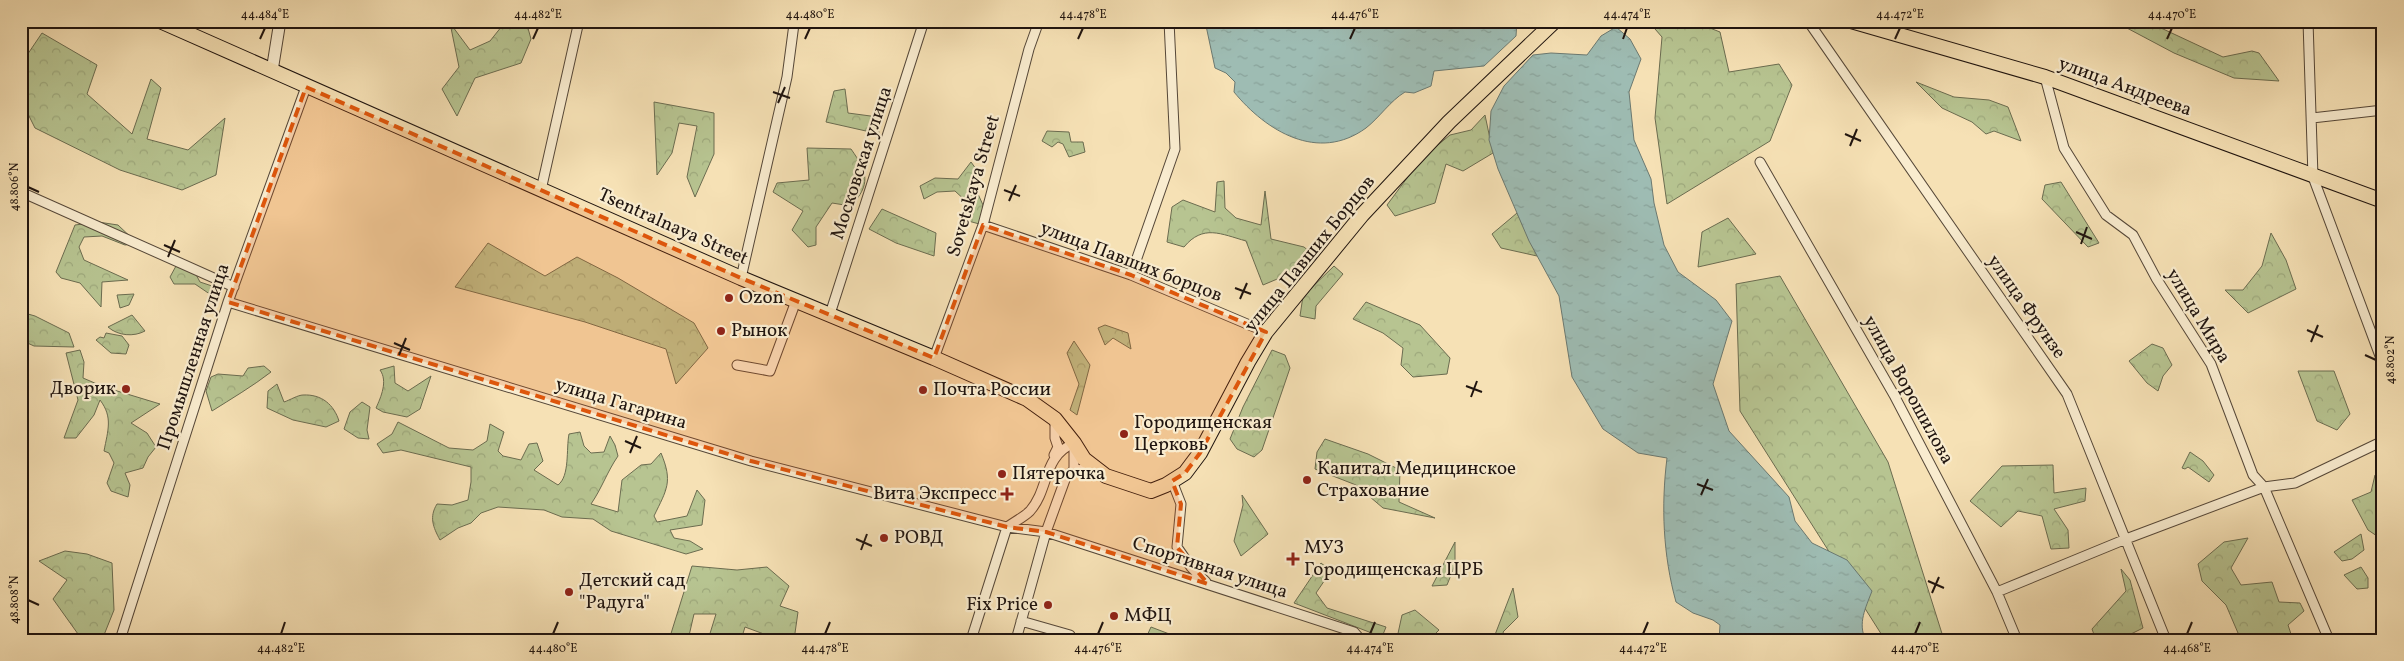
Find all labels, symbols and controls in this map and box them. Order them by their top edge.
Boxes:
text: 44.484°E [241,7,289,23]
text: 44.482°E [514,7,562,23]
text: 44.480°E [786,7,834,23]
text: 44.478°E [1059,7,1107,23]
text: 44.476°E [1331,7,1379,23]
text: 44.474°E [1603,7,1651,23]
text: 44.472°E [1876,7,1924,23]
text: 44.470°E [2148,7,2196,23]
street label: улица Андреева [2055,51,2195,123]
street label: Московская улица [825,83,899,243]
street label: Sovetskaya Street [941,112,1007,260]
text: 48.806°N [7,163,23,211]
street label: улица Павших Борцов [1238,170,1382,338]
street label: Tsentralnaya Street [594,182,753,272]
street label: улица Павших борцов [1036,215,1226,309]
street label: улица Фрунзе [1980,250,2072,364]
street label: Промышленная улица [151,260,237,454]
street label: улица Мира [2159,264,2237,368]
place label: Ozon [739,285,784,311]
marker: Ozon [723,292,735,304]
street label: улица Ворошилова [1856,311,1960,469]
place label: Рынок [731,318,787,344]
marker: Рынок [715,325,727,337]
text: 48.802°N [2383,336,2399,384]
street label: улица Гагарина [552,372,690,436]
place label: Дворик [50,376,116,402]
place label: Почта России [933,377,1051,403]
marker: Дворик [120,383,132,395]
marker: Почта России [917,384,929,396]
place label: Городищенская Церковь [1134,410,1272,458]
marker: Городищенская Церковь [1118,428,1130,440]
place label: Капитал Медицинское Страхование [1317,456,1516,504]
place label: Пятерочка [1012,461,1105,487]
marker: Пятерочка [996,468,1008,480]
marker: Капитал Медицинское Страхование [1301,474,1313,486]
place label: Вита Экспресс [873,481,997,507]
marker: Вита Экспресс [1001,488,1013,500]
place label: РОВД [894,525,944,551]
street label: Спортивная улица [1129,531,1291,605]
marker: РОВД [878,532,890,544]
place label: МУЗ Городищенская ЦРБ [1304,535,1483,583]
marker: МУЗ Городищенская ЦРБ [1286,552,1300,566]
place label: Детский сад "Радуга" [579,568,686,616]
text: 48.808°N [7,576,23,624]
marker: Детский сад "Радуга" [563,586,575,598]
place label: Fix Price [966,592,1038,618]
marker: Fix Price [1042,599,1054,611]
place label: МФЦ [1124,603,1172,629]
marker: МФЦ [1108,610,1120,622]
text: 44.482°E [257,641,305,657]
text: 44.480°E [529,641,577,657]
text: 44.478°E [801,641,849,657]
text: 44.476°E [1074,641,1122,657]
text: 44.474°E [1346,641,1394,657]
text: 44.472°E [1619,641,1667,657]
text: 44.470°E [1891,641,1939,657]
text: 44.468°E [2163,641,2211,657]

